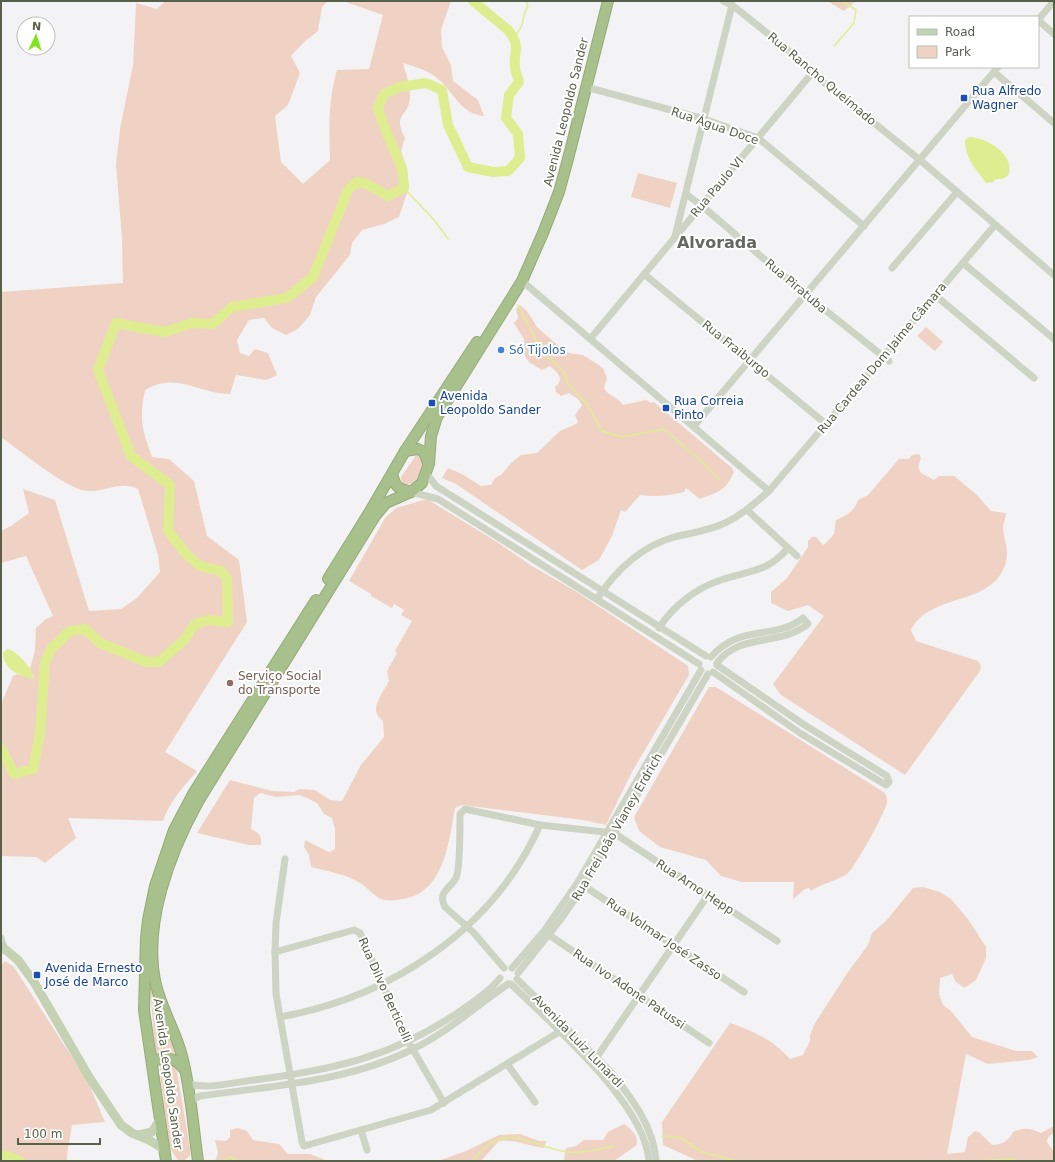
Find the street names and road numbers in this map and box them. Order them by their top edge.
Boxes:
street label: Rua Rancho Queimado [765,30,879,128]
street label: Avenida Leopoldo Sander [541,36,591,188]
street label: Rua Água Doce [669,104,761,148]
street label: Rua Paulo VI [688,154,746,220]
street label: Rua Piratuba [762,256,830,316]
street label: Rua Cardeal Dom Jaime Câmara [815,280,949,436]
street label: Rua Fraiburgo [699,317,773,381]
street label: Rua Frei João Vianey Erdrich [569,751,665,903]
street label: Rua Arno Hepp [653,857,737,917]
street label: Rua Volmar José Zasso [604,895,724,983]
street label: Rua Dilvo Berticelli [356,935,414,1045]
street label: Rua Ivo Adone Patussi [570,946,688,1032]
street label: Avenida Luiz Lunardi [530,992,626,1090]
street label: Avenida Leopoldo Sander [150,998,186,1151]

